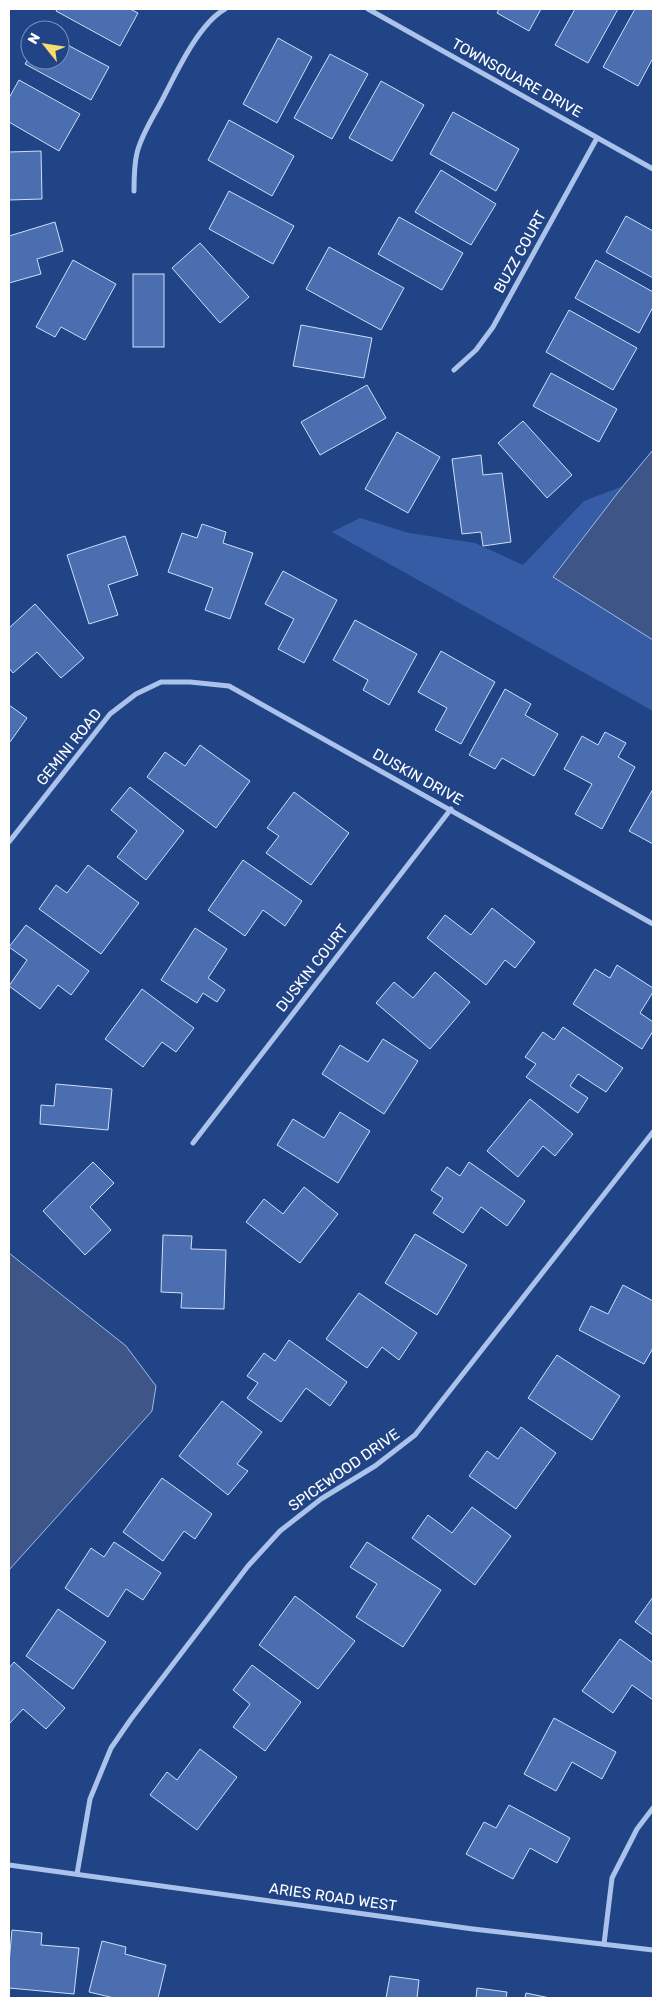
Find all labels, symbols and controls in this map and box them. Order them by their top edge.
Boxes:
north arrow [20,20,70,70]
text: N [24,30,44,47]
street label: TOWNSQUARE DRIVE [449,35,585,121]
street label: BUZZ COURT [490,207,550,296]
street label: GEMINI ROAD [33,705,105,789]
street label: DUSKIN DRIVE [370,745,466,809]
street label: DUSKIN COURT [272,920,352,1015]
street label: SPICEWOOD DRIVE [285,1425,403,1515]
street label: ARIES ROAD WEST [268,1879,398,1915]

